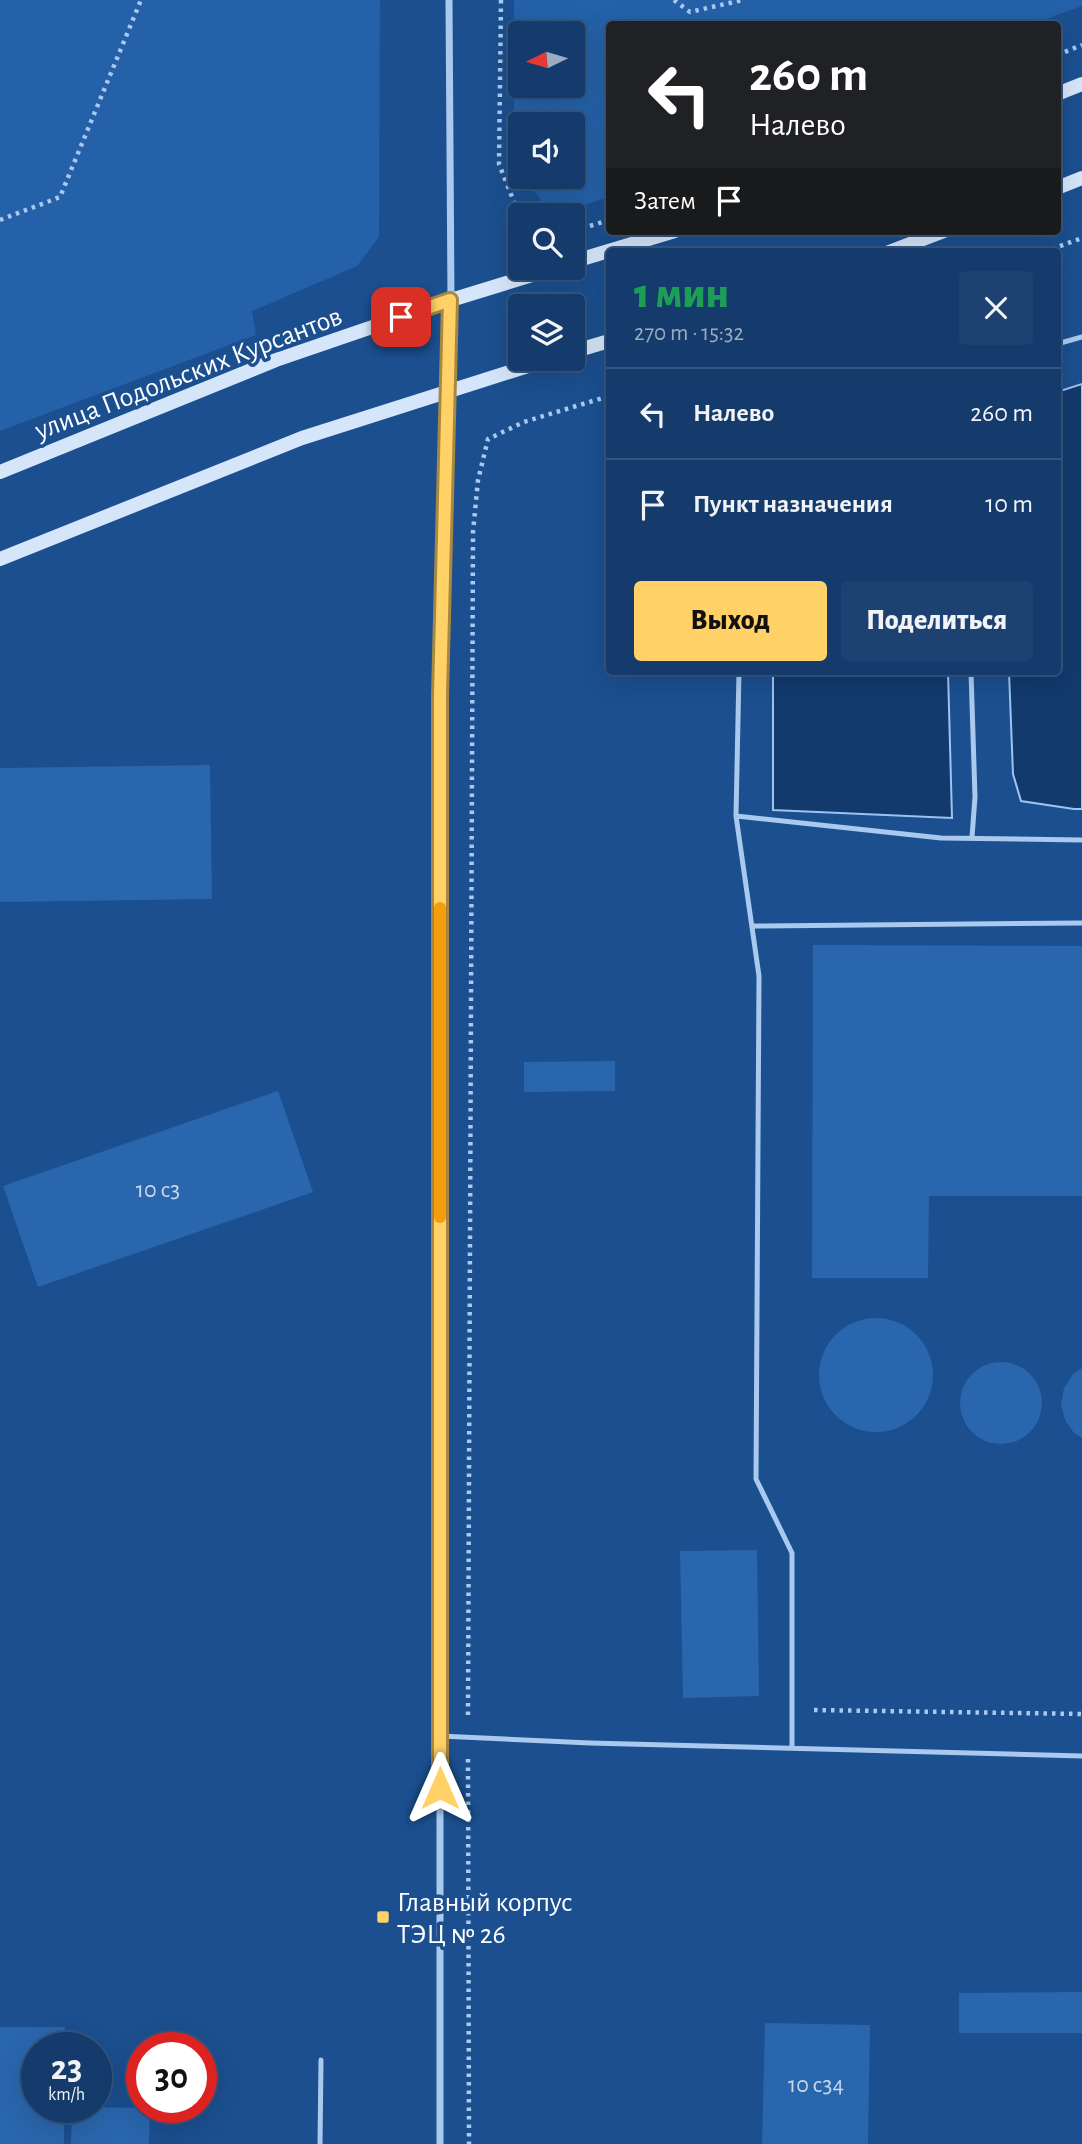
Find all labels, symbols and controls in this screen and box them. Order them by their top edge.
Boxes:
north arrow [508,21,584,98]
map controls [508,21,585,371]
icon: left [634,49,725,140]
text: 260 m [749,51,868,100]
text: Налево [749,109,846,141]
button: sound [508,112,585,189]
icon: arrive [710,182,748,220]
text: Затем [634,188,696,214]
button: search [508,203,585,280]
button: close [959,271,1033,345]
text: 1 мин [634,273,729,315]
pin [371,287,431,347]
button: layers [508,294,585,371]
icon: arrive [382,298,420,336]
street label: улица Подольских Курсантов [30,302,346,446]
text: 270 m · 15:32 [634,322,744,345]
icon: left [634,395,672,433]
text: Налево [693,400,774,426]
text: 260 m [970,400,1033,426]
icon: arrive [634,486,672,524]
text: Пункт назначения [693,491,893,517]
text: 10 m [985,491,1033,517]
button: Выход [634,581,827,661]
button: Поделиться [841,581,1033,661]
house number: 10 с3 [136,1178,180,1202]
position arrow [403,1751,477,1825]
place label: Главный корпус ТЭЦ № 26 [397,1889,573,1949]
marker: Главный корпус ТЭЦ № 26 [375,1909,391,1925]
speed limit sign: 30 [126,2032,217,2123]
text: 23 [51,2051,82,2086]
house number: 10 с34 [788,2073,844,2097]
text: km/h [48,2086,85,2104]

